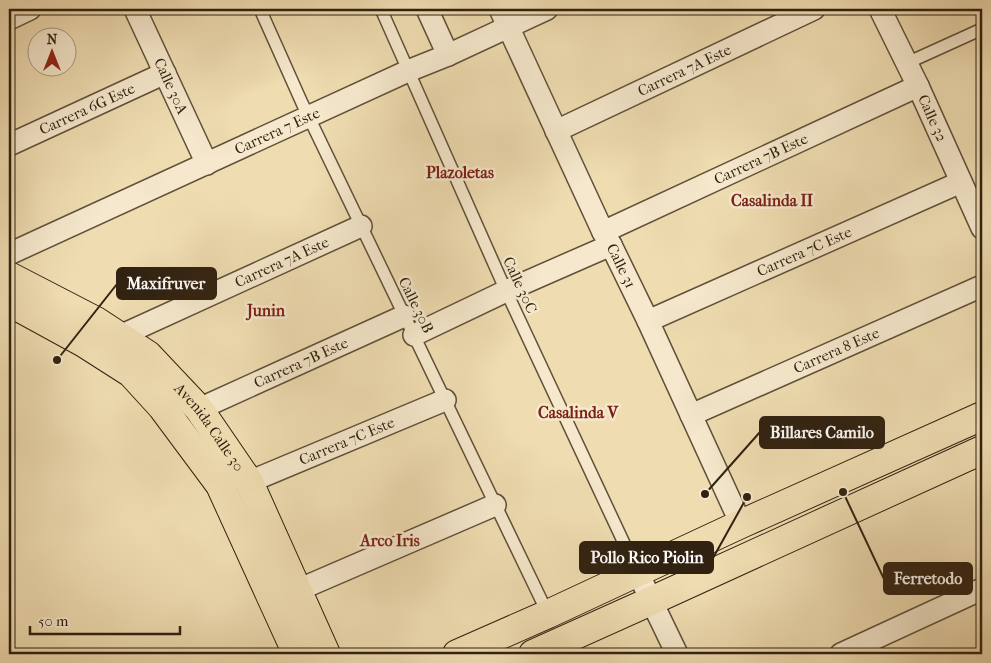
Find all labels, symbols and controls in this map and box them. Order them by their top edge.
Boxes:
north arrow [28,28,78,78]
text: N [47,31,58,48]
street label: Carrera 7A Este [635,40,735,100]
street label: Calle 30A [150,55,192,117]
street label: Carrera 6G Este [36,79,138,139]
street label: Calle 32 [914,92,951,145]
street label: Carrera 7 Este [232,103,323,158]
street label: Carrera 7B Este [711,129,811,188]
district label: Plazoletas [426,163,494,182]
district label: Casalinda II [731,191,814,210]
street label: Carrera 7C Este [754,222,855,280]
street label: Carrera 7A Este [232,233,332,291]
street label: Calle 31 [603,241,640,291]
street label: Calle 30C [499,254,541,316]
callout: Maxifruver [117,268,216,299]
text: Maxifruver [126,274,206,293]
street label: Calle 30B [395,274,437,336]
district label: Junin [245,301,286,321]
street label: Carrera 8 Este [791,323,883,377]
street label: Carrera 7B Este [251,333,351,392]
street label: Avenida Calle 30 [170,379,248,475]
district label: Casalinda V [538,403,619,422]
street label: Carrera 7C Este [296,413,398,469]
callout: Billares Camilo [760,417,884,448]
text: Billares Camilo [770,423,874,442]
district label: Arco Iris [359,531,420,550]
callout: Pollo Rico Piolin [580,542,713,573]
text: Pollo Rico Piolin [590,548,704,567]
callout: Ferretodo [884,563,972,594]
text: Ferretodo [893,569,962,588]
scale bar [30,603,180,635]
text: 50 m [38,612,69,630]

